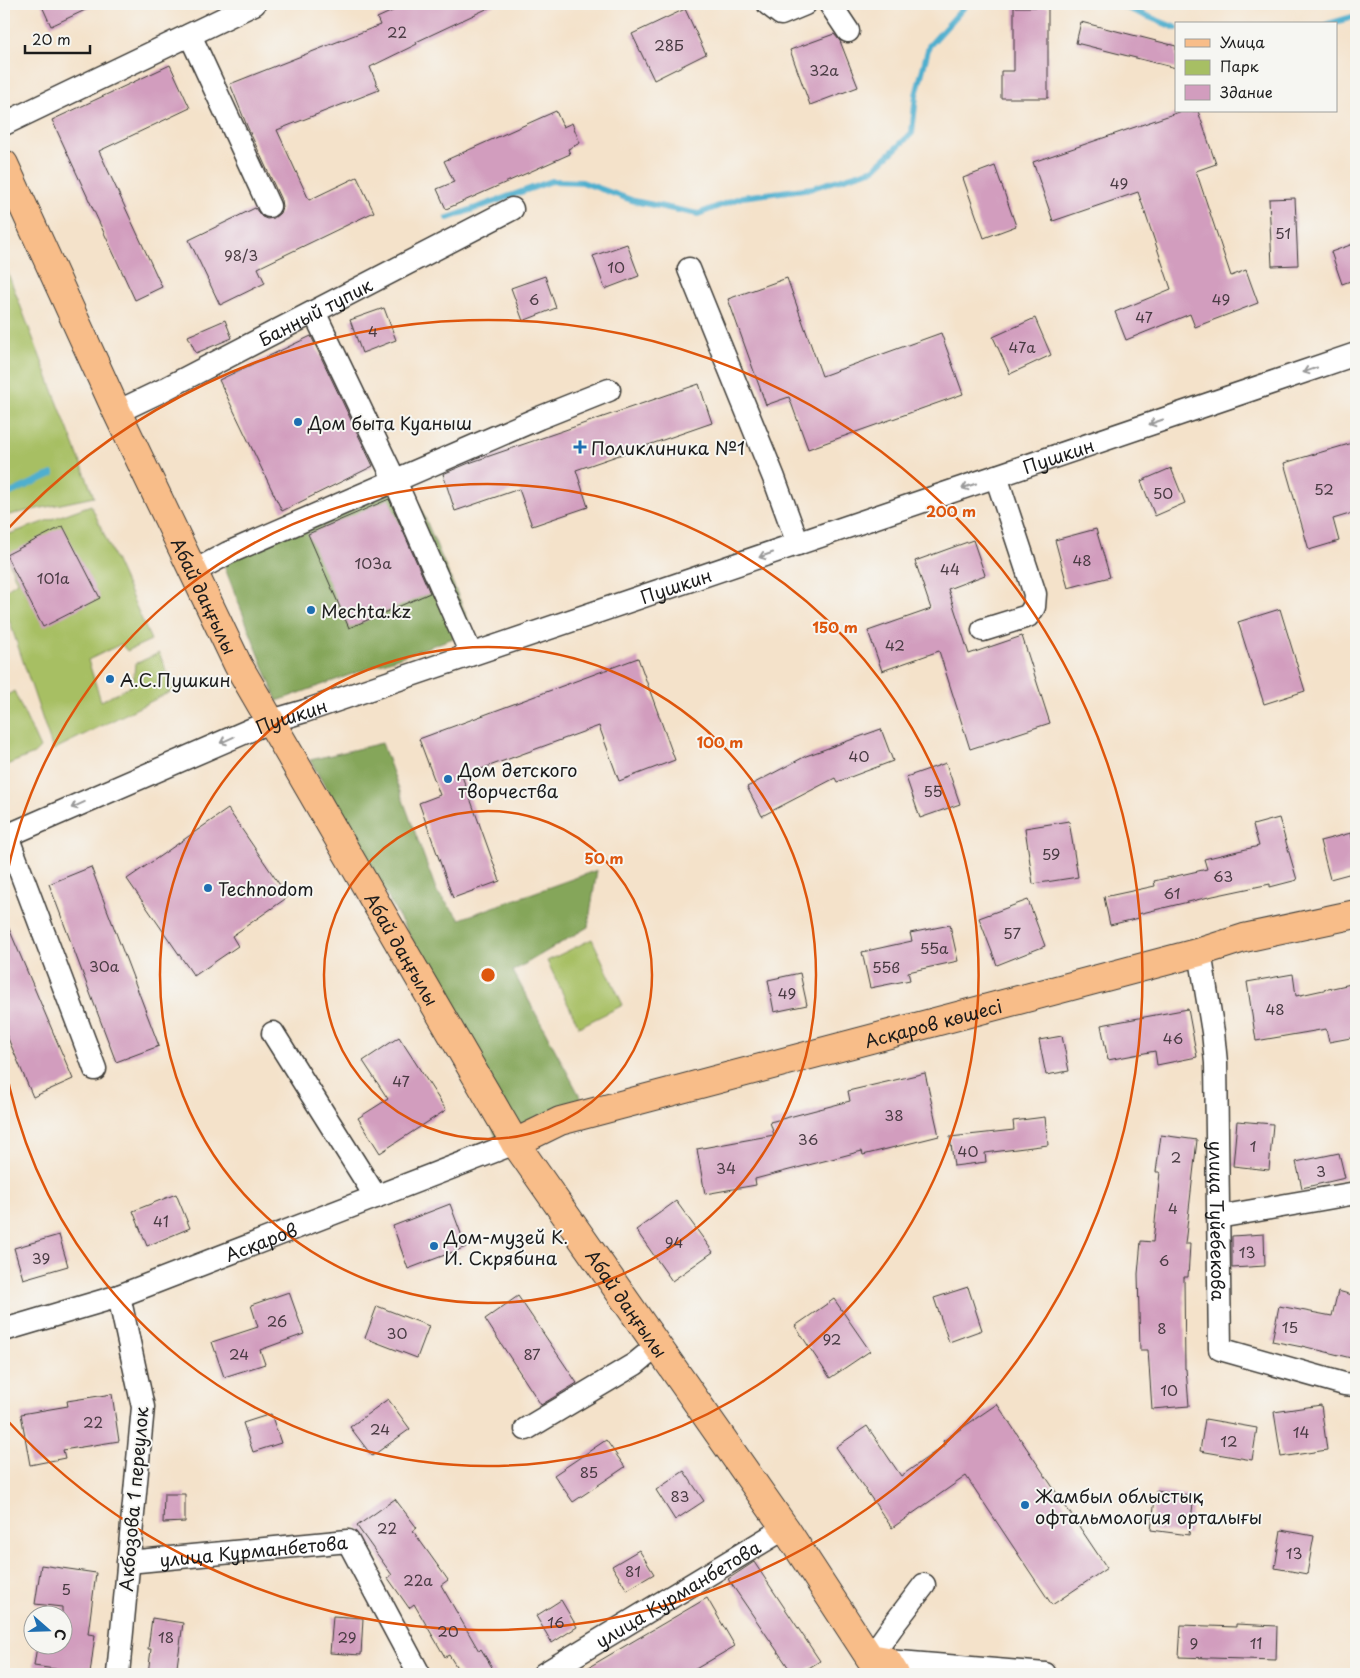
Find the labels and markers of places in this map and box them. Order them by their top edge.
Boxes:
place label: Дом быта Куаныш [307,409,472,436]
marker: Дом быта Куаныш [292,416,304,428]
place label: Поликлиника №1 [591,434,745,461]
marker: Поликлиника №1 [573,440,587,454]
place label: Mechta.kz [321,597,411,624]
marker: Mechta.kz [305,604,317,616]
place label: А.С.Пушкин [120,666,231,693]
marker: А.С.Пушкин [104,673,116,685]
place label: Дом детского творчества [457,756,578,804]
marker: Дом детского творчества [442,773,454,785]
place label: Technodom [218,875,314,902]
marker: Technodom [202,882,214,894]
centre of rings [479,966,497,984]
place label: Дом-музей К. И. Скрябина [443,1223,568,1271]
marker: Дом-музей К. И. Скрябина [428,1240,440,1252]
place label: Жамбыл облыстық офтальмология орталығы [1035,1482,1262,1530]
marker: Жамбыл облыстық офтальмология орталығы [1019,1499,1031,1511]

